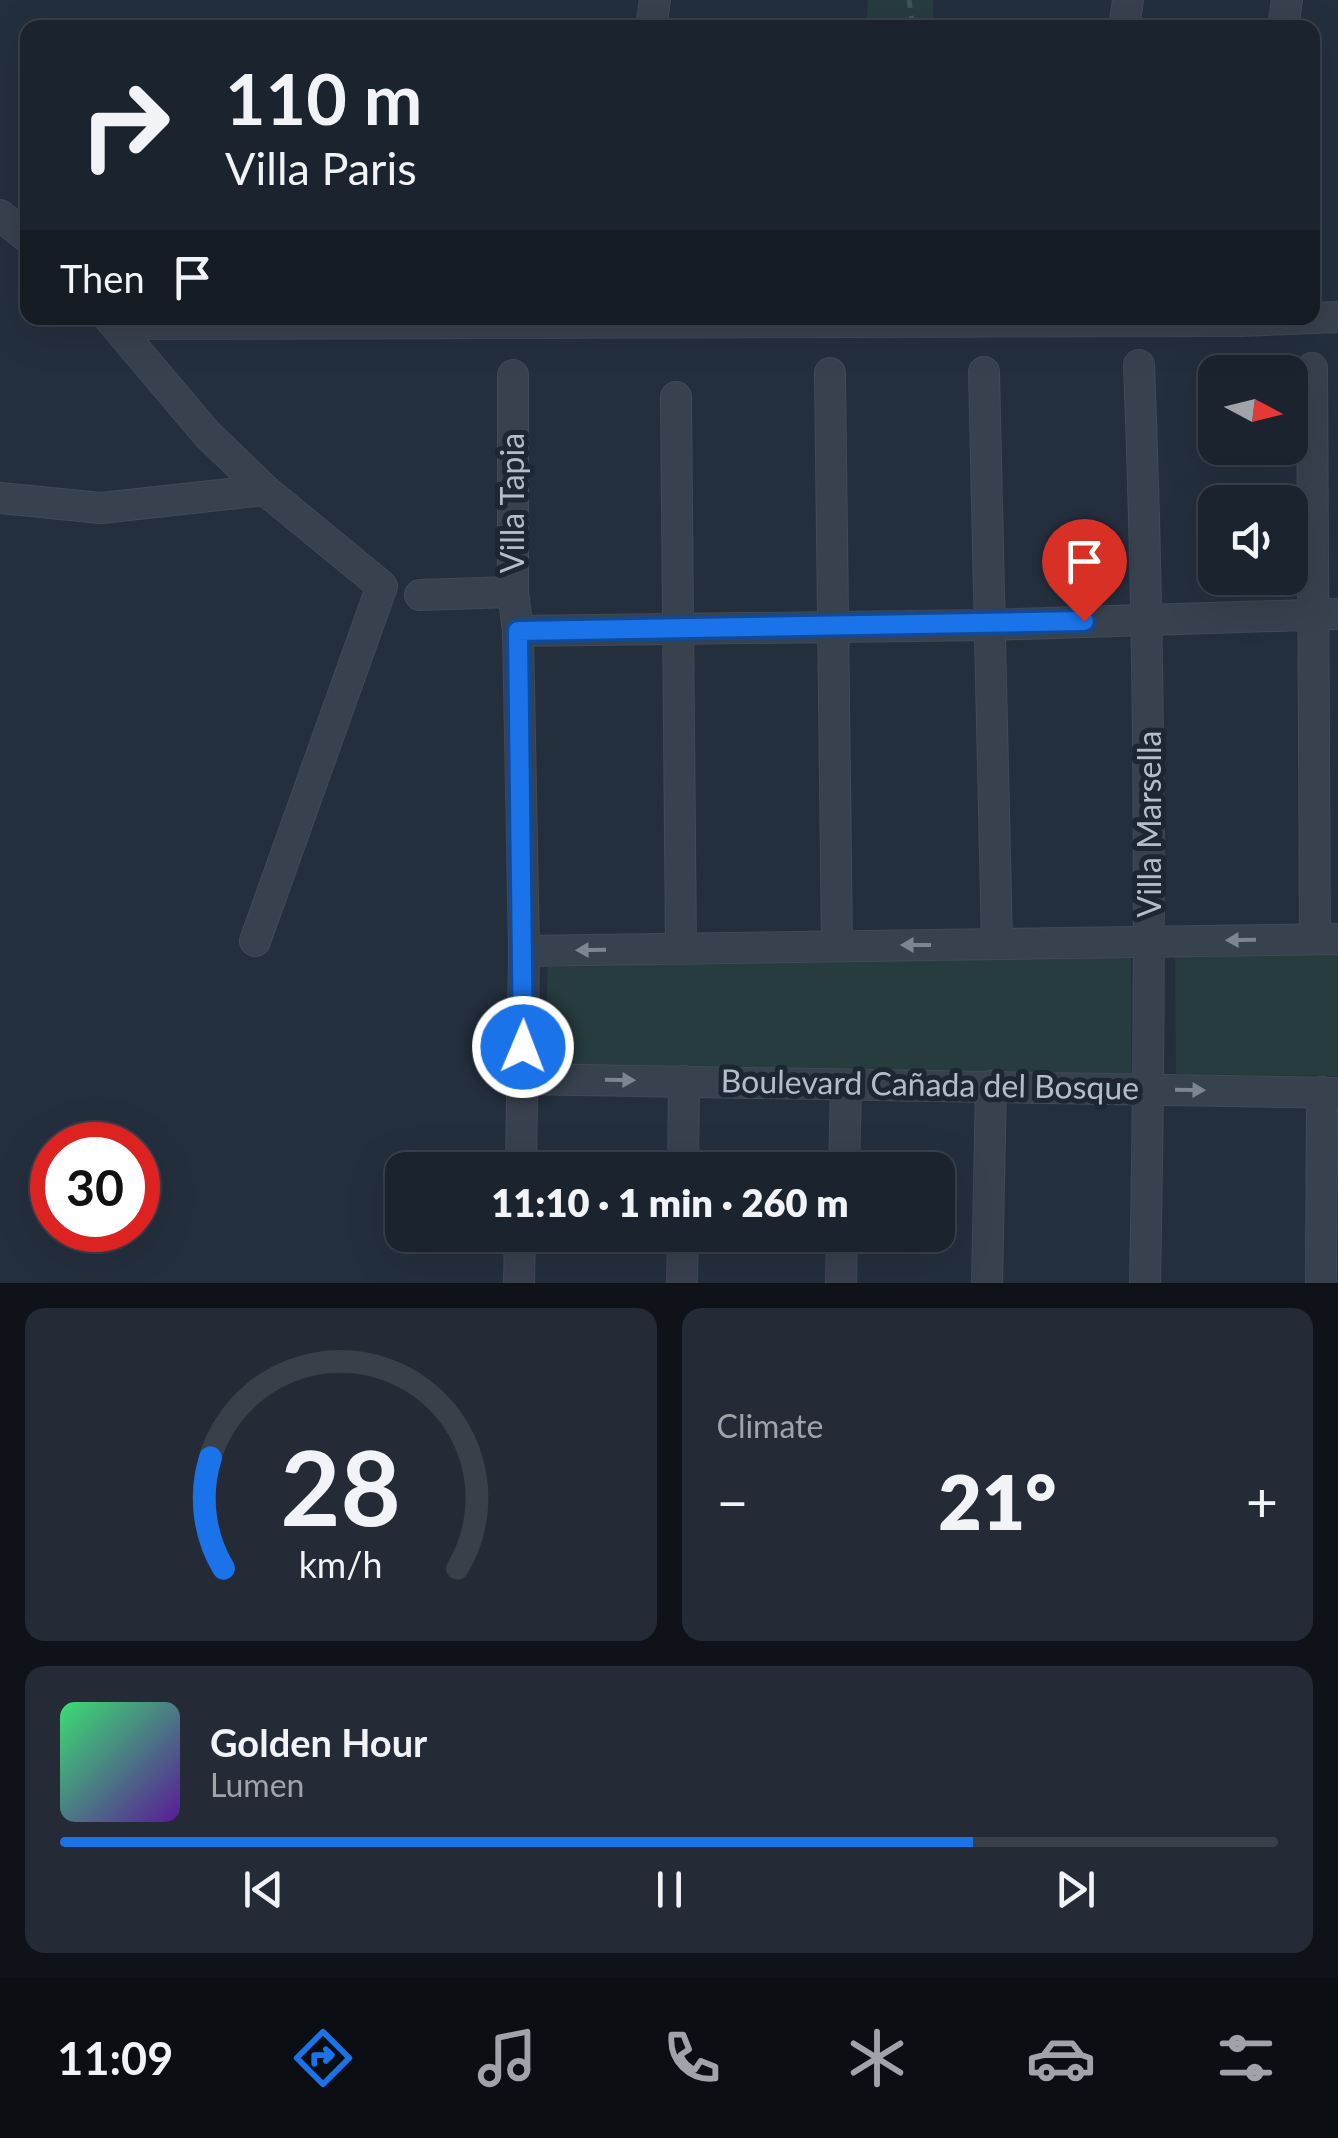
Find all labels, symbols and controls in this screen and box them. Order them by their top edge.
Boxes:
text: 110 m [225,56,422,140]
icon: right [60,60,190,190]
text: Villa Paris [225,141,417,195]
icon: arrive [165,250,220,305]
text: Then [60,255,145,301]
north arrow [1198,355,1308,465]
map controls [1198,355,1308,595]
street label: Villa Tapia [492,433,531,573]
button: sound [1198,485,1308,595]
pin [1042,519,1127,622]
icon: arrive [1057,534,1112,589]
street label: Villa Marsella [1129,731,1168,918]
one-way arrow [1224,933,1256,949]
one-way arrow [899,937,931,953]
one-way arrow [574,943,606,959]
position arrow [471,995,575,1099]
street label: Boulevard Cañada del Bosque [720,1060,1140,1107]
one-way arrow [604,1072,636,1088]
one-way arrow [1174,1082,1206,1098]
speed limit sign: 30 [30,1122,160,1252]
text: 11:10 · 1 min · 260 m [491,1179,849,1225]
text: Climate [717,1406,823,1445]
text: 28 [280,1423,401,1548]
text: 21° [938,1456,1056,1546]
text: − [717,1468,748,1534]
text: + [1246,1468,1278,1534]
text: km/h [299,1543,383,1586]
text: Golden Hour [210,1719,427,1765]
text: Lumen [210,1765,304,1804]
icon: previous [236,1862,291,1917]
icon: pause [642,1862,697,1917]
icon: next [1048,1862,1103,1917]
icon: directions [288,2023,358,2093]
icon: music [472,2023,542,2093]
icon: phone [657,2023,727,2093]
icon: climate [842,2023,912,2093]
icon: car [1026,2023,1096,2093]
icon: filters [1211,2023,1281,2093]
text: 11:09 [57,2031,173,2085]

